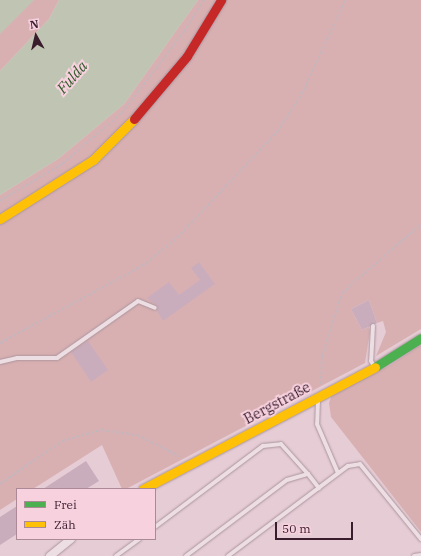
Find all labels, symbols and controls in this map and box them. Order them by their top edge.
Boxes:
north arrow [16,16,56,56]
text: N [29,17,40,32]
water label: Fulda [53,57,91,97]
street label: Bergstraße [241,379,313,427]
legend [16,488,156,540]
text: Frei [54,497,77,512]
scale bar [277,514,355,540]
text: Zäh [54,517,76,532]
text: 50 m [282,521,311,536]

